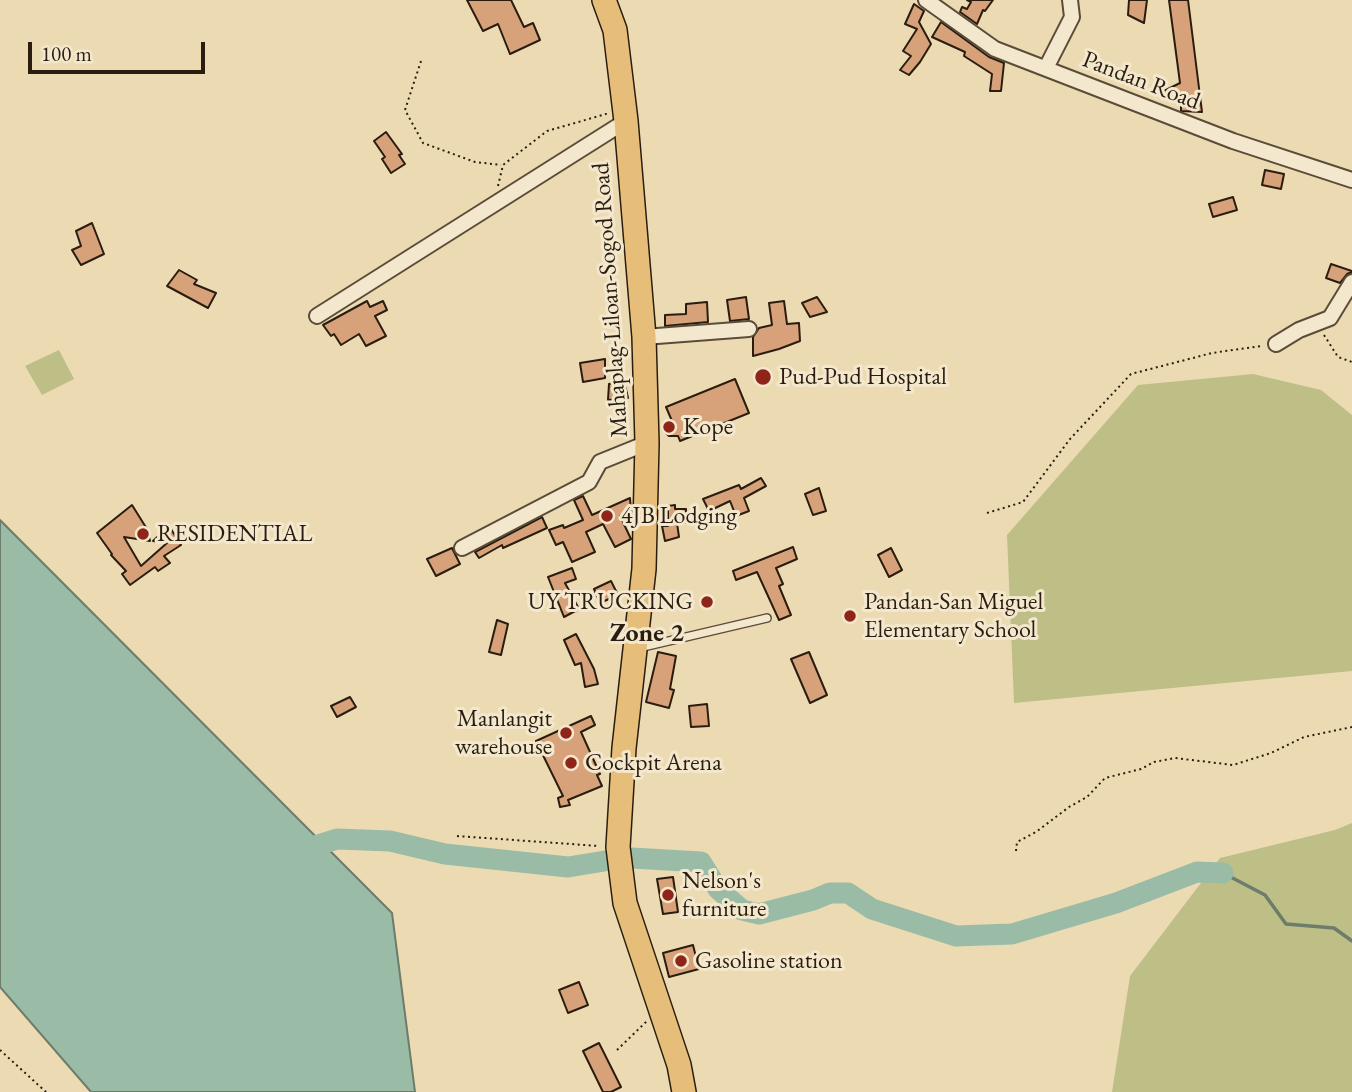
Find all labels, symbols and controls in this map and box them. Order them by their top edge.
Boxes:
scale bar [32,28,208,72]
text: 100 m [41,40,92,67]
street label: Pandan Road [1078,45,1204,117]
street label: Mahaplag-Liloan-Sogod Road [587,162,635,438]
place label: Pud-Pud Hospital [779,363,947,391]
marker: Pud-Pud Hospital [753,367,773,387]
place label: Kope [683,413,733,441]
marker: Kope [661,419,677,435]
place label: 4JB Lodging [621,502,737,530]
marker: 4JB Lodging [599,508,615,524]
place label: RESIDENTIAL [157,520,312,548]
marker: RESIDENTIAL [135,526,151,542]
place label: UY TRUCKING [528,588,693,616]
place label: Pandan-San Miguel Elementary School [864,588,1043,644]
marker: UY TRUCKING [699,594,715,610]
marker: Pandan-San Miguel Elementary School [842,608,858,624]
district label: Zone 2 [610,618,684,650]
place label: Manlangit warehouse [455,705,552,761]
marker: Manlangit warehouse [558,725,574,741]
place label: Cockpit Arena [585,749,722,777]
marker: Cockpit Arena [563,755,579,771]
place label: Nelson's furniture [682,867,766,923]
marker: Nelson's furniture [660,887,676,903]
place label: Gasoline station [695,947,843,975]
marker: Gasoline station [673,953,689,969]

